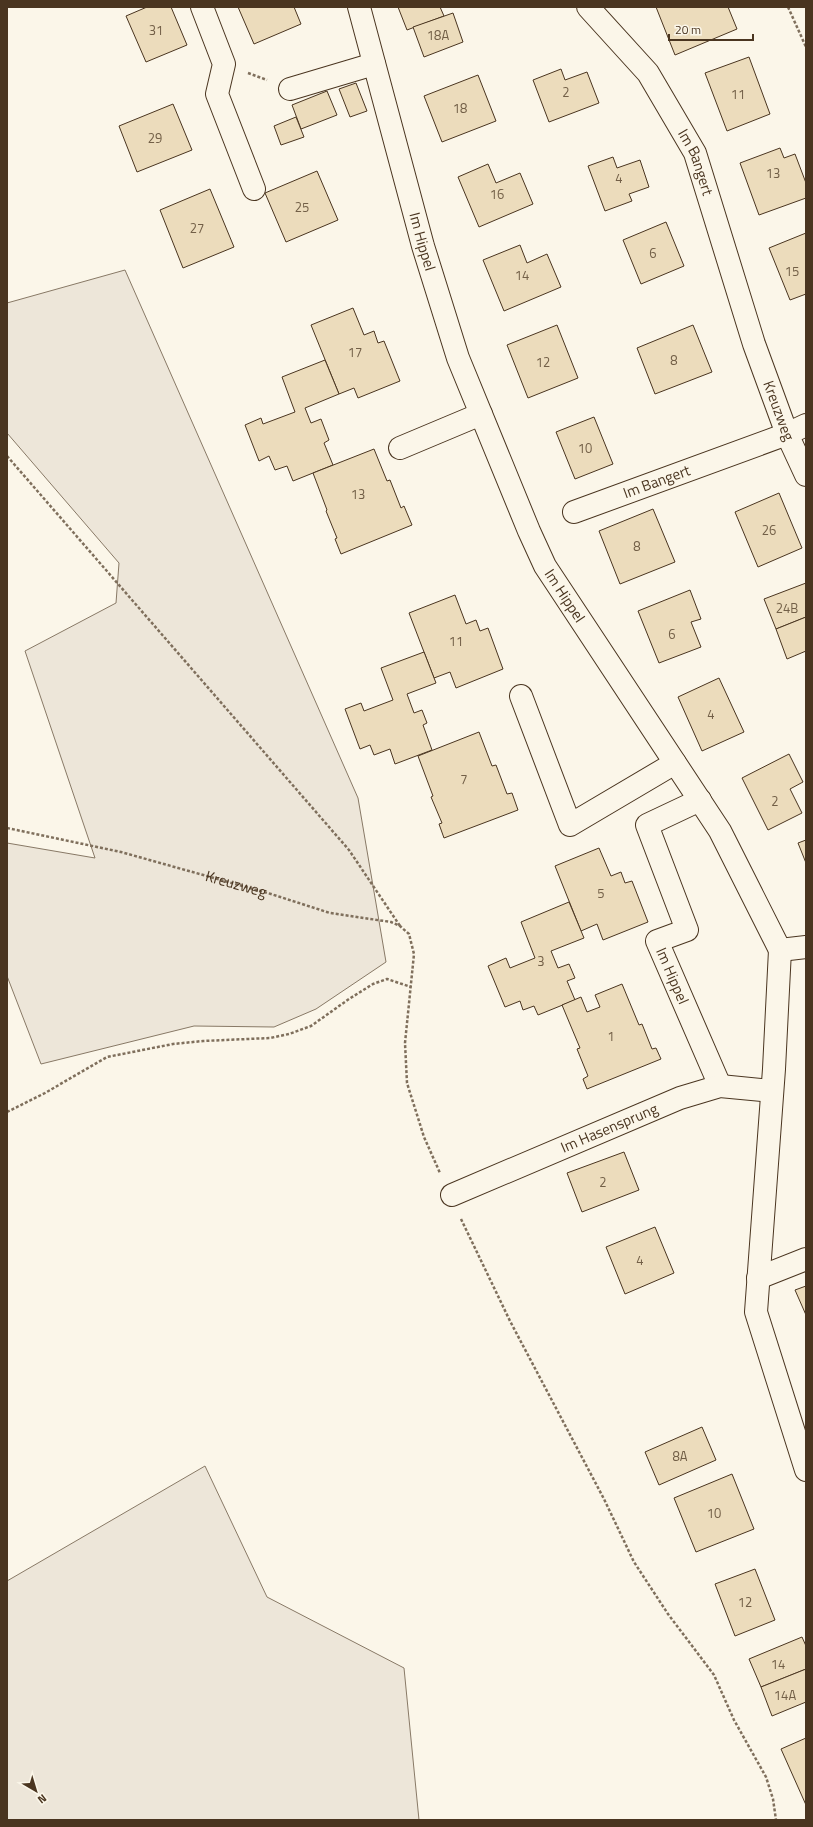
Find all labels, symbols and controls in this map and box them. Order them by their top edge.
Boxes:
scale bar [669,16,753,42]
house number: 31 [149,20,163,40]
text: 20 m [675,20,701,39]
house number: 18A [427,25,449,45]
house number: 2 [562,82,570,102]
house number: 11 [731,84,745,104]
house number: 18 [453,98,467,118]
street label: Im Bangert [672,124,720,199]
house number: 29 [148,128,162,148]
house number: 13 [766,163,780,183]
house number: 4 [615,168,623,188]
house number: 16 [490,184,504,204]
house number: 25 [295,197,309,217]
street label: Im Hippel [403,210,442,274]
house number: 27 [190,218,204,238]
house number: 6 [649,243,657,263]
house number: 15 [785,261,799,281]
house number: 14 [515,265,529,285]
house number: 17 [348,342,362,362]
house number: 8 [670,350,678,370]
house number: 12 [536,352,550,372]
street label: Kreuzweg [757,377,801,445]
house number: 10 [578,438,592,458]
street label: Im Bangert [620,458,694,504]
house number: 13 [351,484,365,504]
house number: 26 [762,520,776,540]
house number: 8 [633,536,641,556]
street label: Im Hippel [539,564,591,627]
house number: 24B [776,598,798,618]
house number: 6 [668,624,676,644]
house number: 11 [449,631,463,651]
house number: 4 [707,704,715,724]
house number: 7 [460,769,468,789]
house number: 2 [771,791,779,811]
street label: Kreuzweg [203,864,270,903]
house number: 5 [597,883,605,903]
street label: Im Hippel [650,944,695,1008]
house number: 3 [537,951,545,971]
house number: 1 [607,1026,615,1046]
street label: Im Hasensprung [557,1097,662,1158]
house number: 2 [599,1172,607,1192]
house number: 4 [636,1250,644,1270]
house number: 8A [672,1446,688,1466]
house number: 10 [707,1503,721,1523]
house number: 12 [738,1592,752,1612]
house number: 14 [771,1654,785,1674]
house number: 14A [774,1685,796,1705]
north arrow [16,1771,56,1811]
text: N [34,1790,50,1808]

